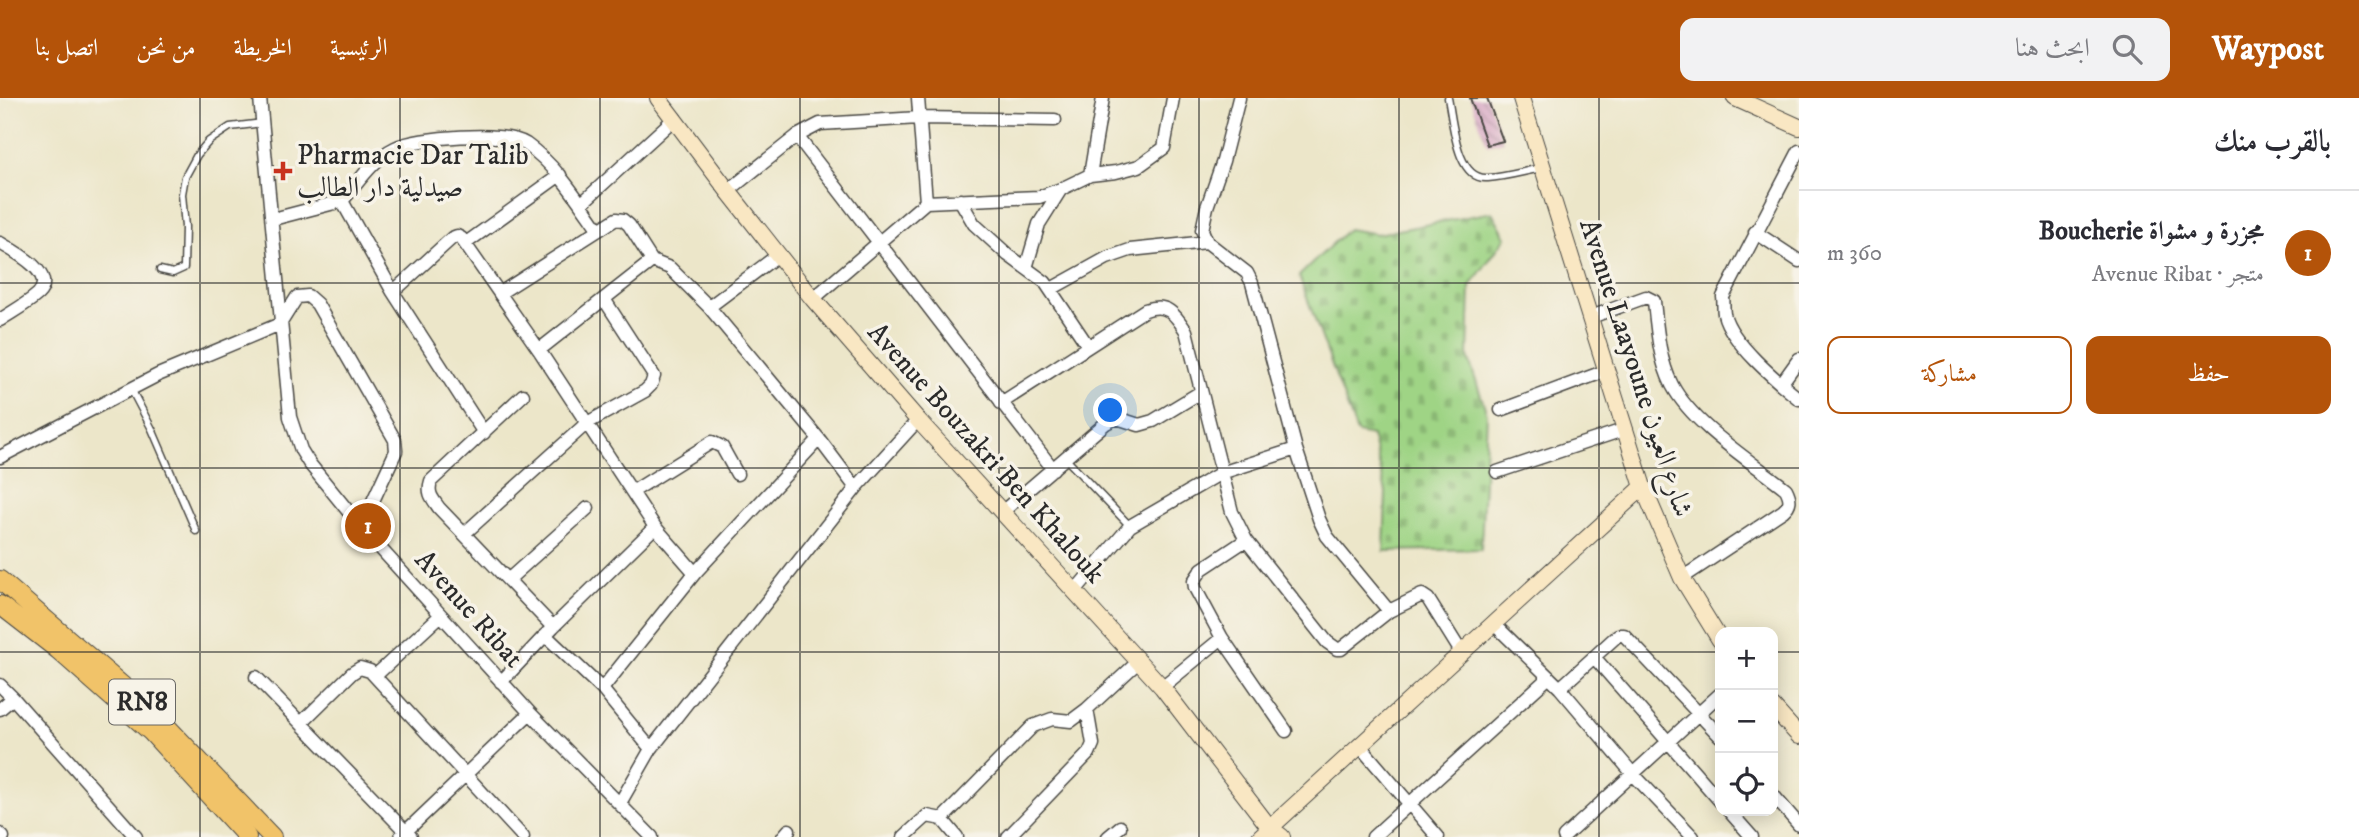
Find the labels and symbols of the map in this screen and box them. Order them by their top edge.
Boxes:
place label: Pharmacie Dar Talib صيدلية دار الطالب [297,138,529,205]
marker: Pharmacie Dar Talib صيدلية دار الطالب [275,163,291,179]
street label: Avenue Laayoune شارع العيون [1566,215,1701,523]
street label: Avenue Bouzakri Ben Khalouk [860,315,1112,591]
your location [1093,393,1127,427]
pin: 1 [345,500,391,552]
street label: Avenue Ribat [407,543,531,675]
road number: RN8 [109,680,175,724]

